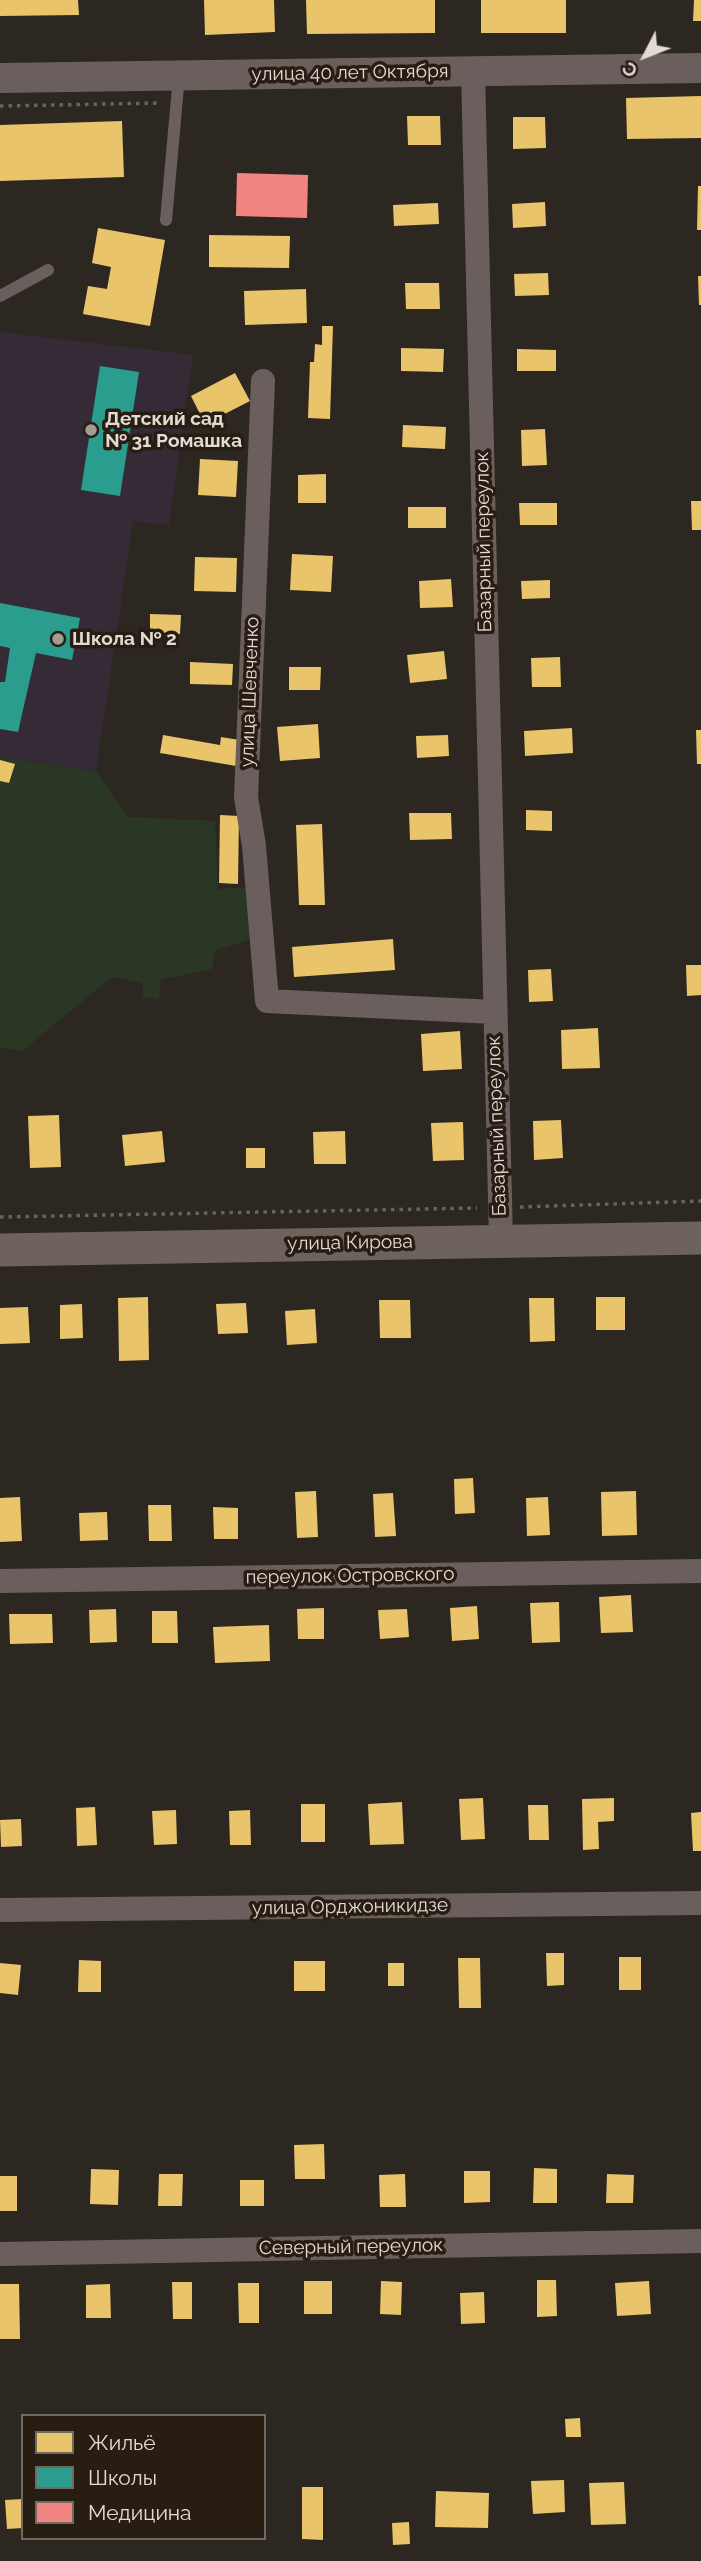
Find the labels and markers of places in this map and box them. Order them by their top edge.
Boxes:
place label: Детский сад № 31 Ромашка [105,408,242,452]
marker: Детский сад № 31 Ромашка [83,422,99,438]
place label: Школа № 2 [72,628,177,650]
marker: Школа № 2 [50,631,66,647]

